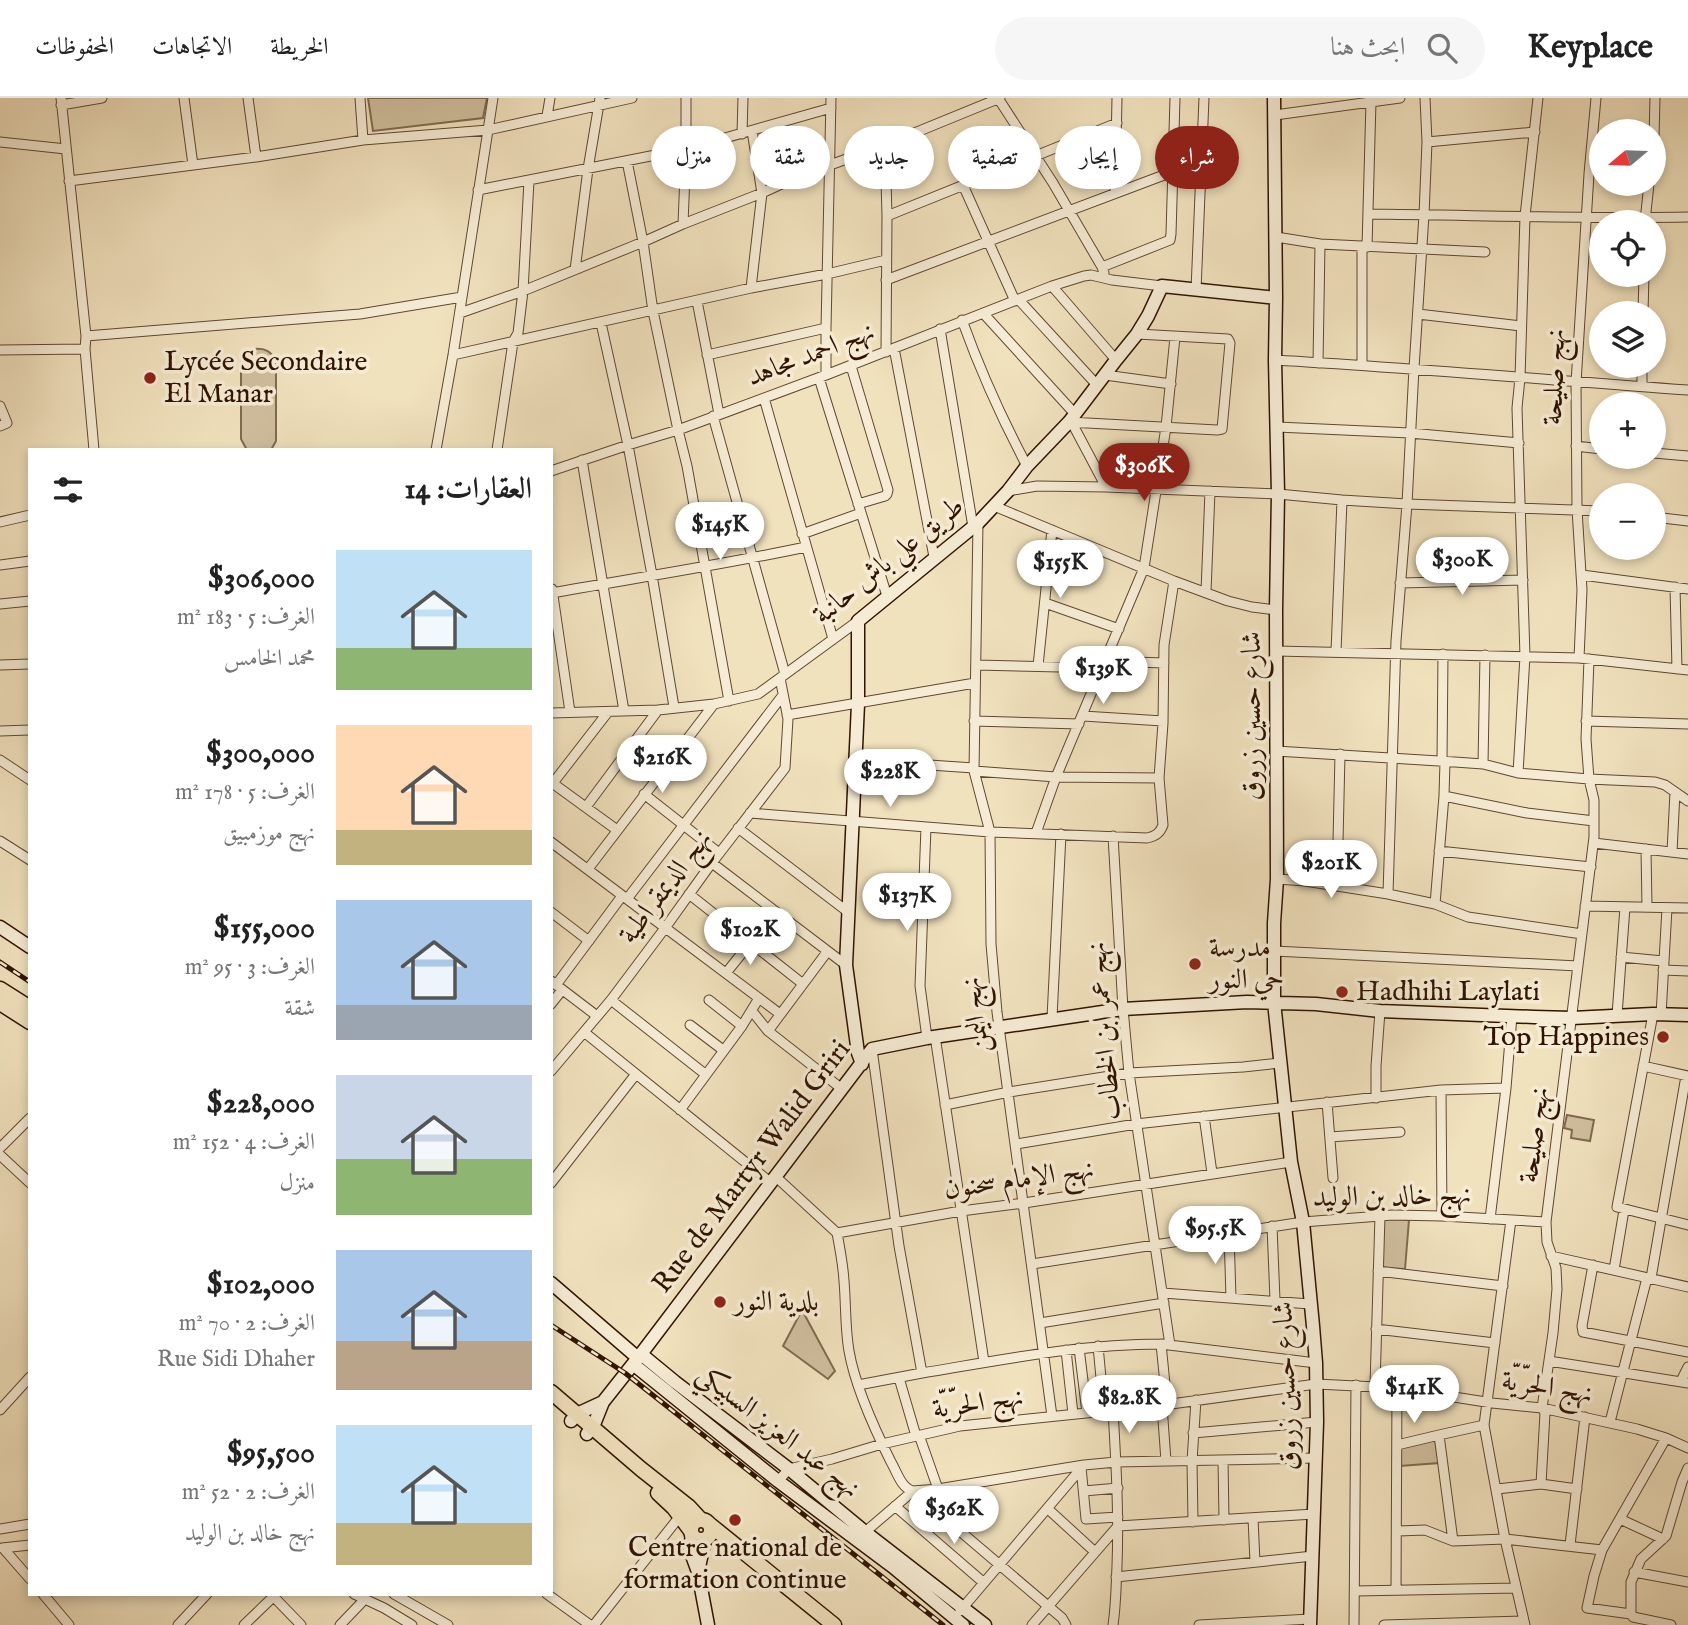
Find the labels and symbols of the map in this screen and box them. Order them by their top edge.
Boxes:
north arrow [1589,119,1666,196]
street label: نهج احمد مجاهد [742,315,882,400]
street label: نهج صليحة [1536,328,1579,426]
place label: Lycée Secondaire El Manar [164,345,368,412]
marker: Lycée Secondaire El Manar [142,370,158,386]
pin: $306K [1095,444,1193,503]
street label: طريق علي باش حانبة [806,489,976,638]
pin: $145K [671,503,769,562]
pin: $300K [1413,538,1511,597]
pin: $155K [1011,540,1109,600]
street label: شارع حسين زروق [1235,631,1274,801]
pin: $139K [1054,646,1152,706]
pin: $216K [613,736,711,795]
pin: $228K [841,750,939,809]
street label: نهج الديمقراطية [612,823,724,954]
pin: $201K [1282,840,1380,900]
pin: $137K [858,874,956,933]
pin: $102K [701,908,799,967]
place label: مدرسة حي النور [1206,931,1284,1001]
street label: نهج عمر ابن الخطاب [1080,940,1135,1122]
marker: مدرسة حي النور [1187,956,1203,972]
street label: نهج اليمن [954,974,1003,1055]
place label: Hadhihi Laylati [1356,975,1540,1010]
marker: Hadhihi Laylati [1334,984,1350,1000]
place label: Top Happines [1483,1020,1649,1055]
marker: Top Happines [1655,1029,1671,1045]
street label: Rue de Martyr Walid Griri [645,1033,859,1301]
street label: نهج صليحة [1512,1085,1563,1186]
street label: نهج الإمام سحنون [942,1152,1097,1213]
street label: نهج خالد بن الوليد [1312,1178,1472,1221]
pin: $95.5K [1158,1206,1272,1266]
place label: بلدية النور [731,1285,819,1320]
marker: بلدية النور [712,1294,728,1310]
street label: شارع حسين زروق [1267,1301,1311,1471]
street label: نهج عبد العزيز السبيكي [685,1357,867,1512]
street label: نهج الحرّيّة [1498,1360,1596,1417]
pin: $141K [1365,1366,1463,1425]
street label: نهج الحرّيّة [930,1376,1026,1433]
pin: $82.8K [1072,1376,1186,1435]
pin: $362K [905,1486,1003,1546]
marker: Centre national de formation continue [727,1512,743,1528]
place label: Centre national de formation continue [623,1531,847,1598]

